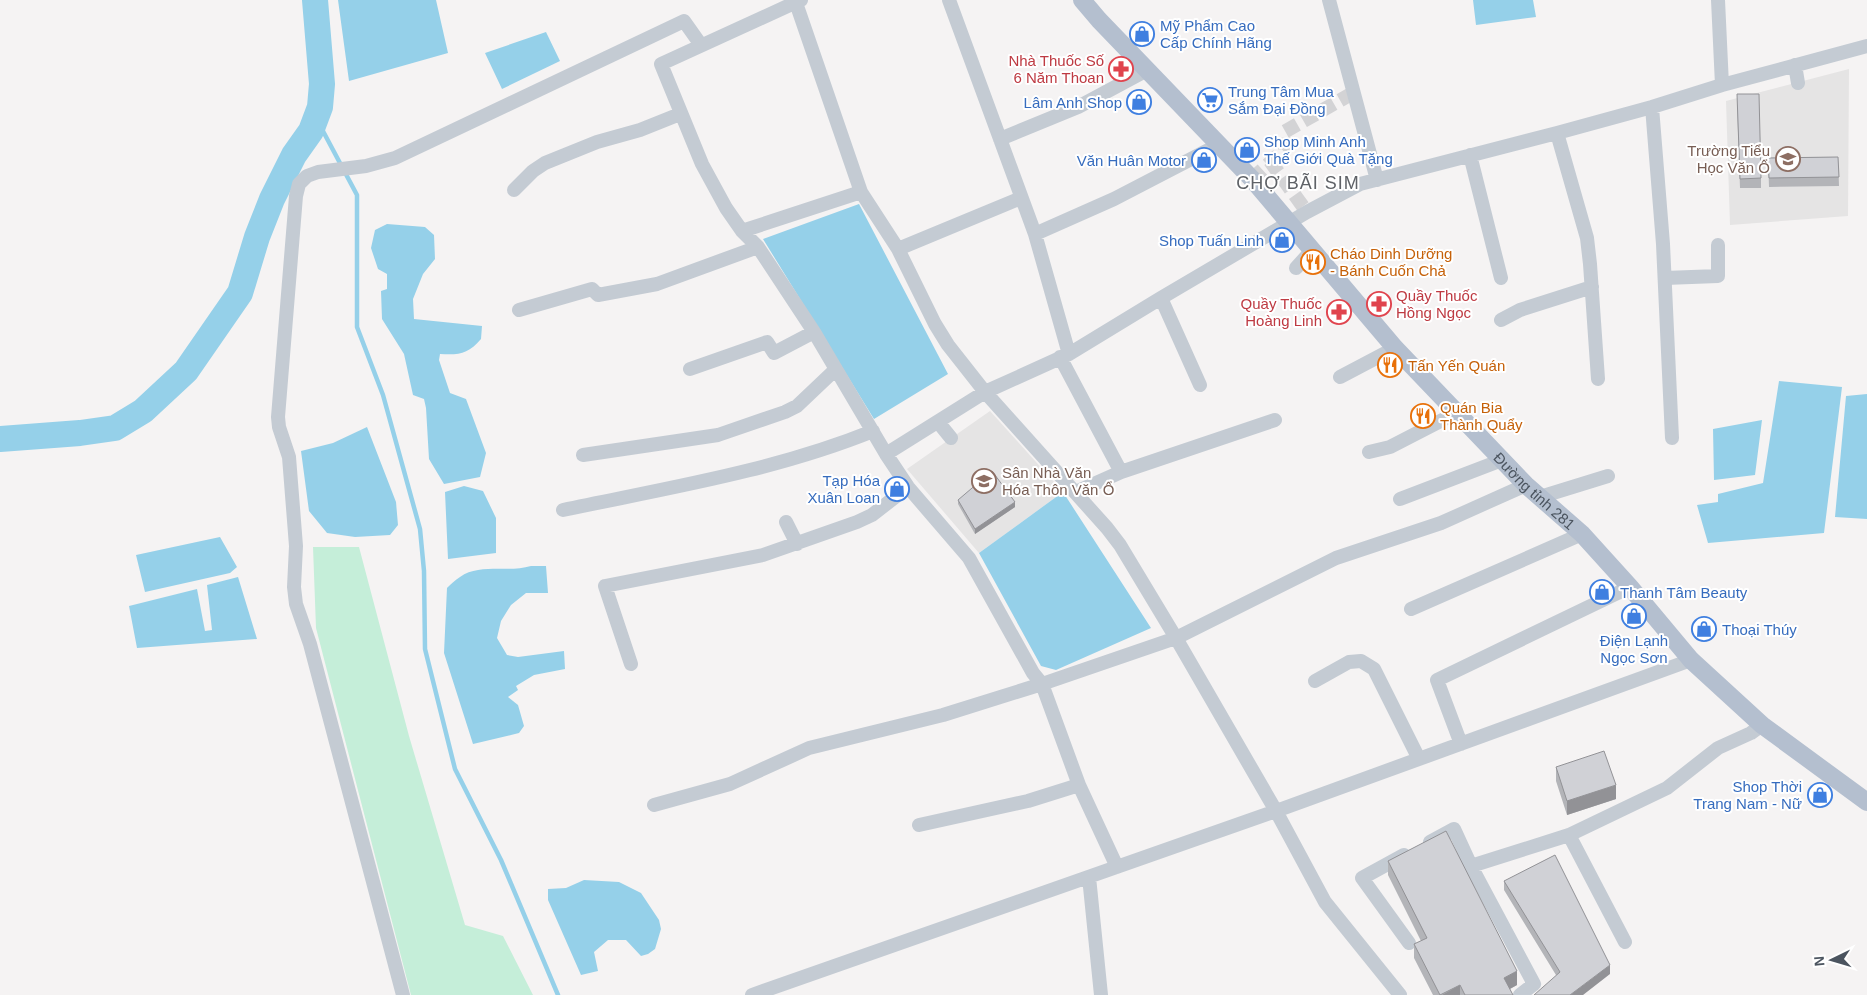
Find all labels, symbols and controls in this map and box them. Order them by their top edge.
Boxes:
place label: Mỹ Phẩm Cao Cấp Chính Hãng [1160,17,1272,51]
shop icon: Mỹ Phẩm Cao Cấp Chính Hãng [1129,21,1155,47]
place label: Nhà Thuốc Số 6 Năm Thoan [1008,52,1105,86]
pharmacy icon: Nhà Thuốc Số 6 Năm Thoan [1108,56,1134,82]
place label: Trung Tâm Mua Sắm Đại Đồng [1228,83,1335,117]
supermarket icon: Trung Tâm Mua Sắm Đại Đồng [1197,87,1223,113]
shop icon: Lâm Anh Shop [1126,89,1152,115]
place label: Lâm Anh Shop [1024,94,1122,111]
place label: Shop Minh Anh Thế Giới Quà Tặng [1264,133,1393,167]
shop icon: Shop Minh Anh Thế Giới Quà Tặng [1234,137,1260,163]
place label: Trường Tiểu Học Văn Ổ [1687,142,1770,176]
school or university icon: Trường Tiểu Học Văn Ổ [1775,146,1801,172]
shop icon: Văn Huân Motor [1191,147,1217,173]
place label: Văn Huân Motor [1077,152,1186,169]
district label: CHỢ BÃI SIM [1236,172,1360,193]
shop icon: Shop Tuấn Linh [1269,227,1295,253]
place label: Shop Tuấn Linh [1159,232,1264,249]
place label: Cháo Dinh Dưỡng - Bánh Cuốn Chả [1330,245,1452,279]
restaurant icon: Cháo Dinh Dưỡng - Bánh Cuốn Chả [1300,249,1326,275]
place label: Quầy Thuốc Hồng Ngọc [1396,287,1478,321]
pharmacy icon: Quầy Thuốc Hồng Ngọc [1366,291,1392,317]
place label: Quầy Thuốc Hoàng Linh [1241,295,1322,329]
pharmacy icon: Quầy Thuốc Hoàng Linh [1326,299,1352,325]
restaurant icon: Tấn Yến Quán [1377,352,1403,378]
place label: Tấn Yến Quán [1408,357,1505,374]
place label: Quán Bia Thành Quẩy [1440,399,1523,433]
restaurant icon: Quán Bia Thành Quẩy [1410,403,1436,429]
street label: Đường tỉnh 281 [1491,449,1579,533]
place label: Sân Nhà Văn Hóa Thôn Văn Ổ [1002,464,1114,498]
school or university icon: Sân Nhà Văn Hóa Thôn Văn Ổ [971,468,997,494]
place label: Tạp Hóa Xuân Loan [807,472,881,506]
shop icon: Tạp Hóa Xuân Loan [884,476,910,502]
shop icon: Thanh Tâm Beauty [1589,579,1615,605]
place label: Thanh Tâm Beauty [1620,584,1748,601]
shop icon: Điện Lạnh Ngọc Sơn [1621,603,1647,629]
shop icon: Thoại Thúy [1691,616,1717,642]
place label: Thoại Thúy [1722,621,1797,638]
place label: Điện Lạnh Ngọc Sơn [1600,632,1668,666]
place label: Shop Thời Trang Nam - Nữ [1693,778,1802,812]
shop icon: Shop Thời Trang Nam - Nữ [1807,782,1833,808]
north arrow [1807,935,1857,985]
text: N [1811,955,1827,967]

